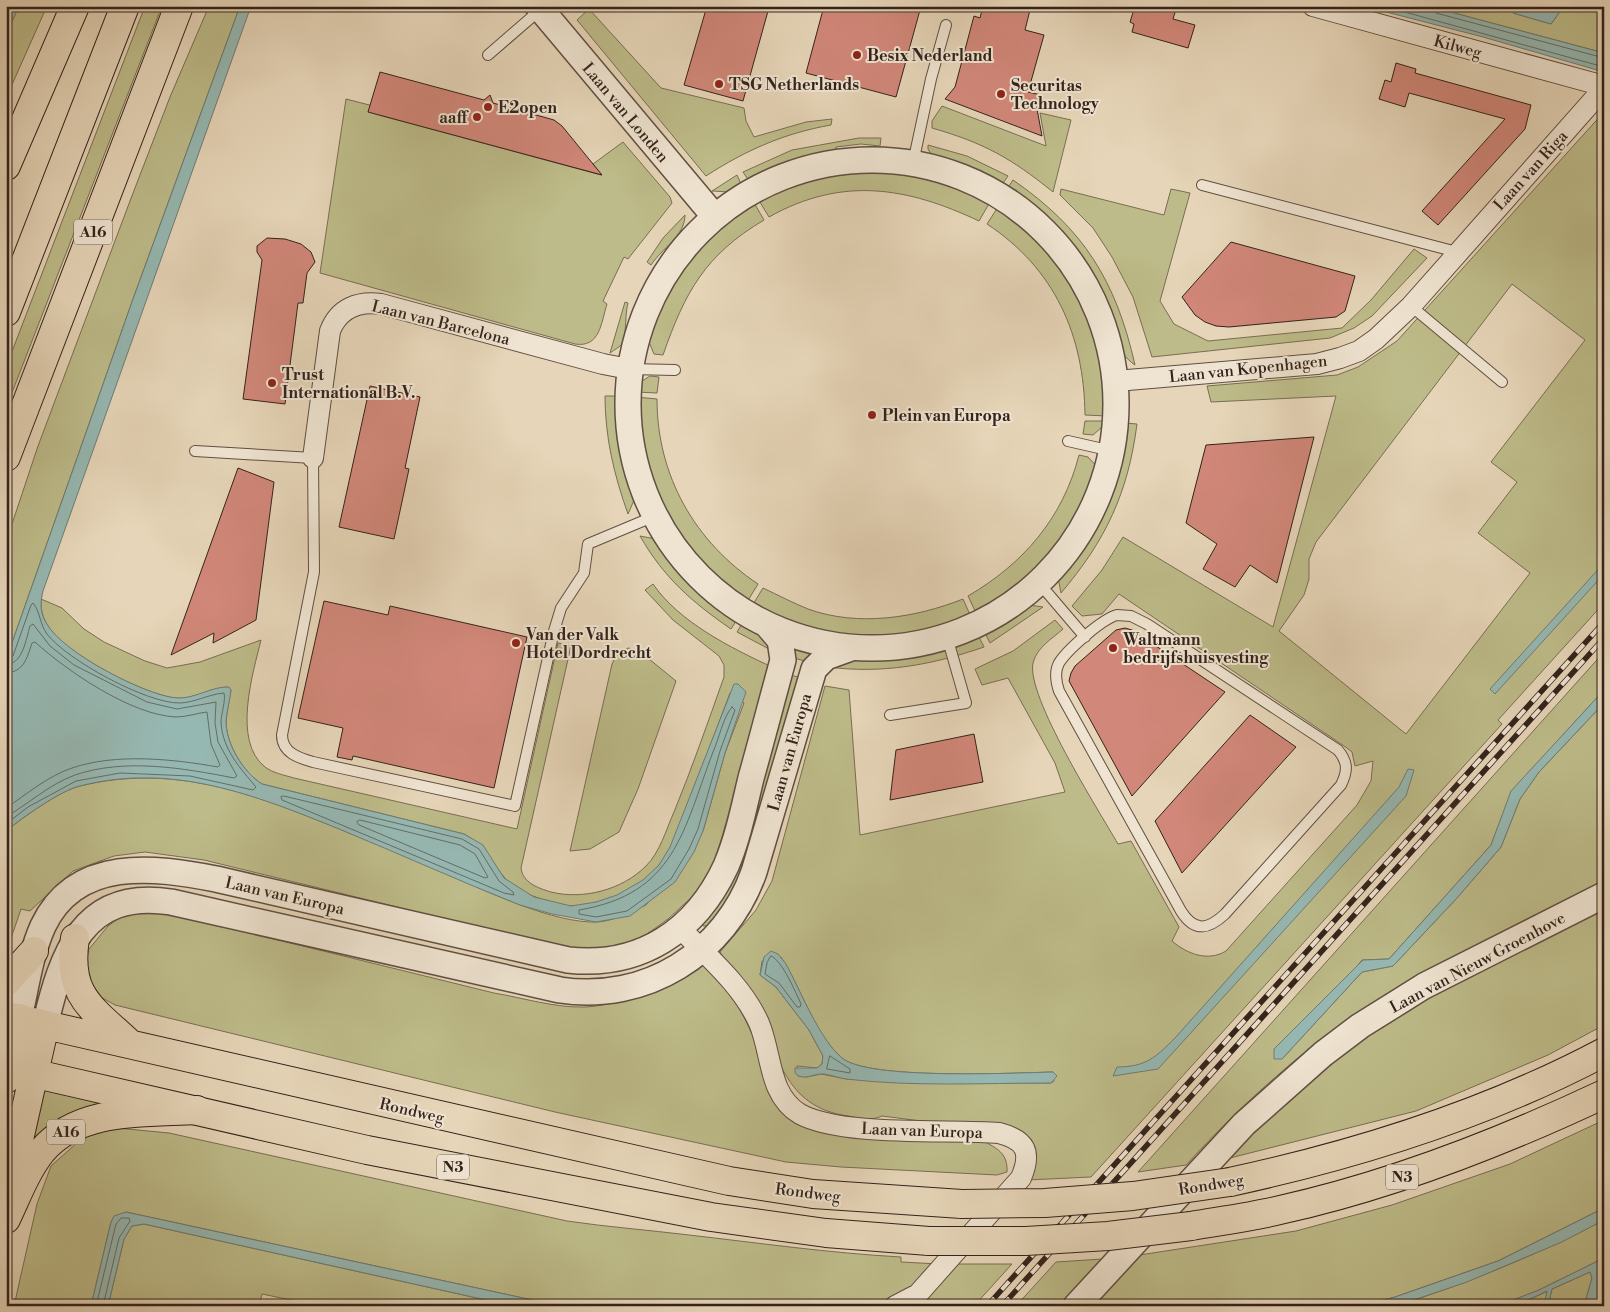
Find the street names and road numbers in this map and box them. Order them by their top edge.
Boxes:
street label: Kilweg [1432,31,1485,63]
street label: Laan van Londen [578,59,673,167]
street label: Laan van Riga [1489,126,1573,215]
road number: A16 [74,220,112,244]
street label: Laan van Barcelona [369,296,513,350]
street label: Laan van Kopenhagen [1168,351,1329,387]
street label: Laan van Europa [764,690,817,814]
street label: Laan van Europa [223,873,347,920]
street label: Laan van Nieuw Groenhove [1386,908,1569,1018]
street label: Rondweg [377,1094,447,1128]
street label: Laan van Europa [861,1119,984,1143]
road number: A16 [47,1120,85,1144]
road number: N3 [437,1154,469,1180]
road number: N3 [1386,1164,1418,1190]
street label: Rondweg [1177,1170,1246,1200]
street label: Rondweg [774,1179,843,1207]

